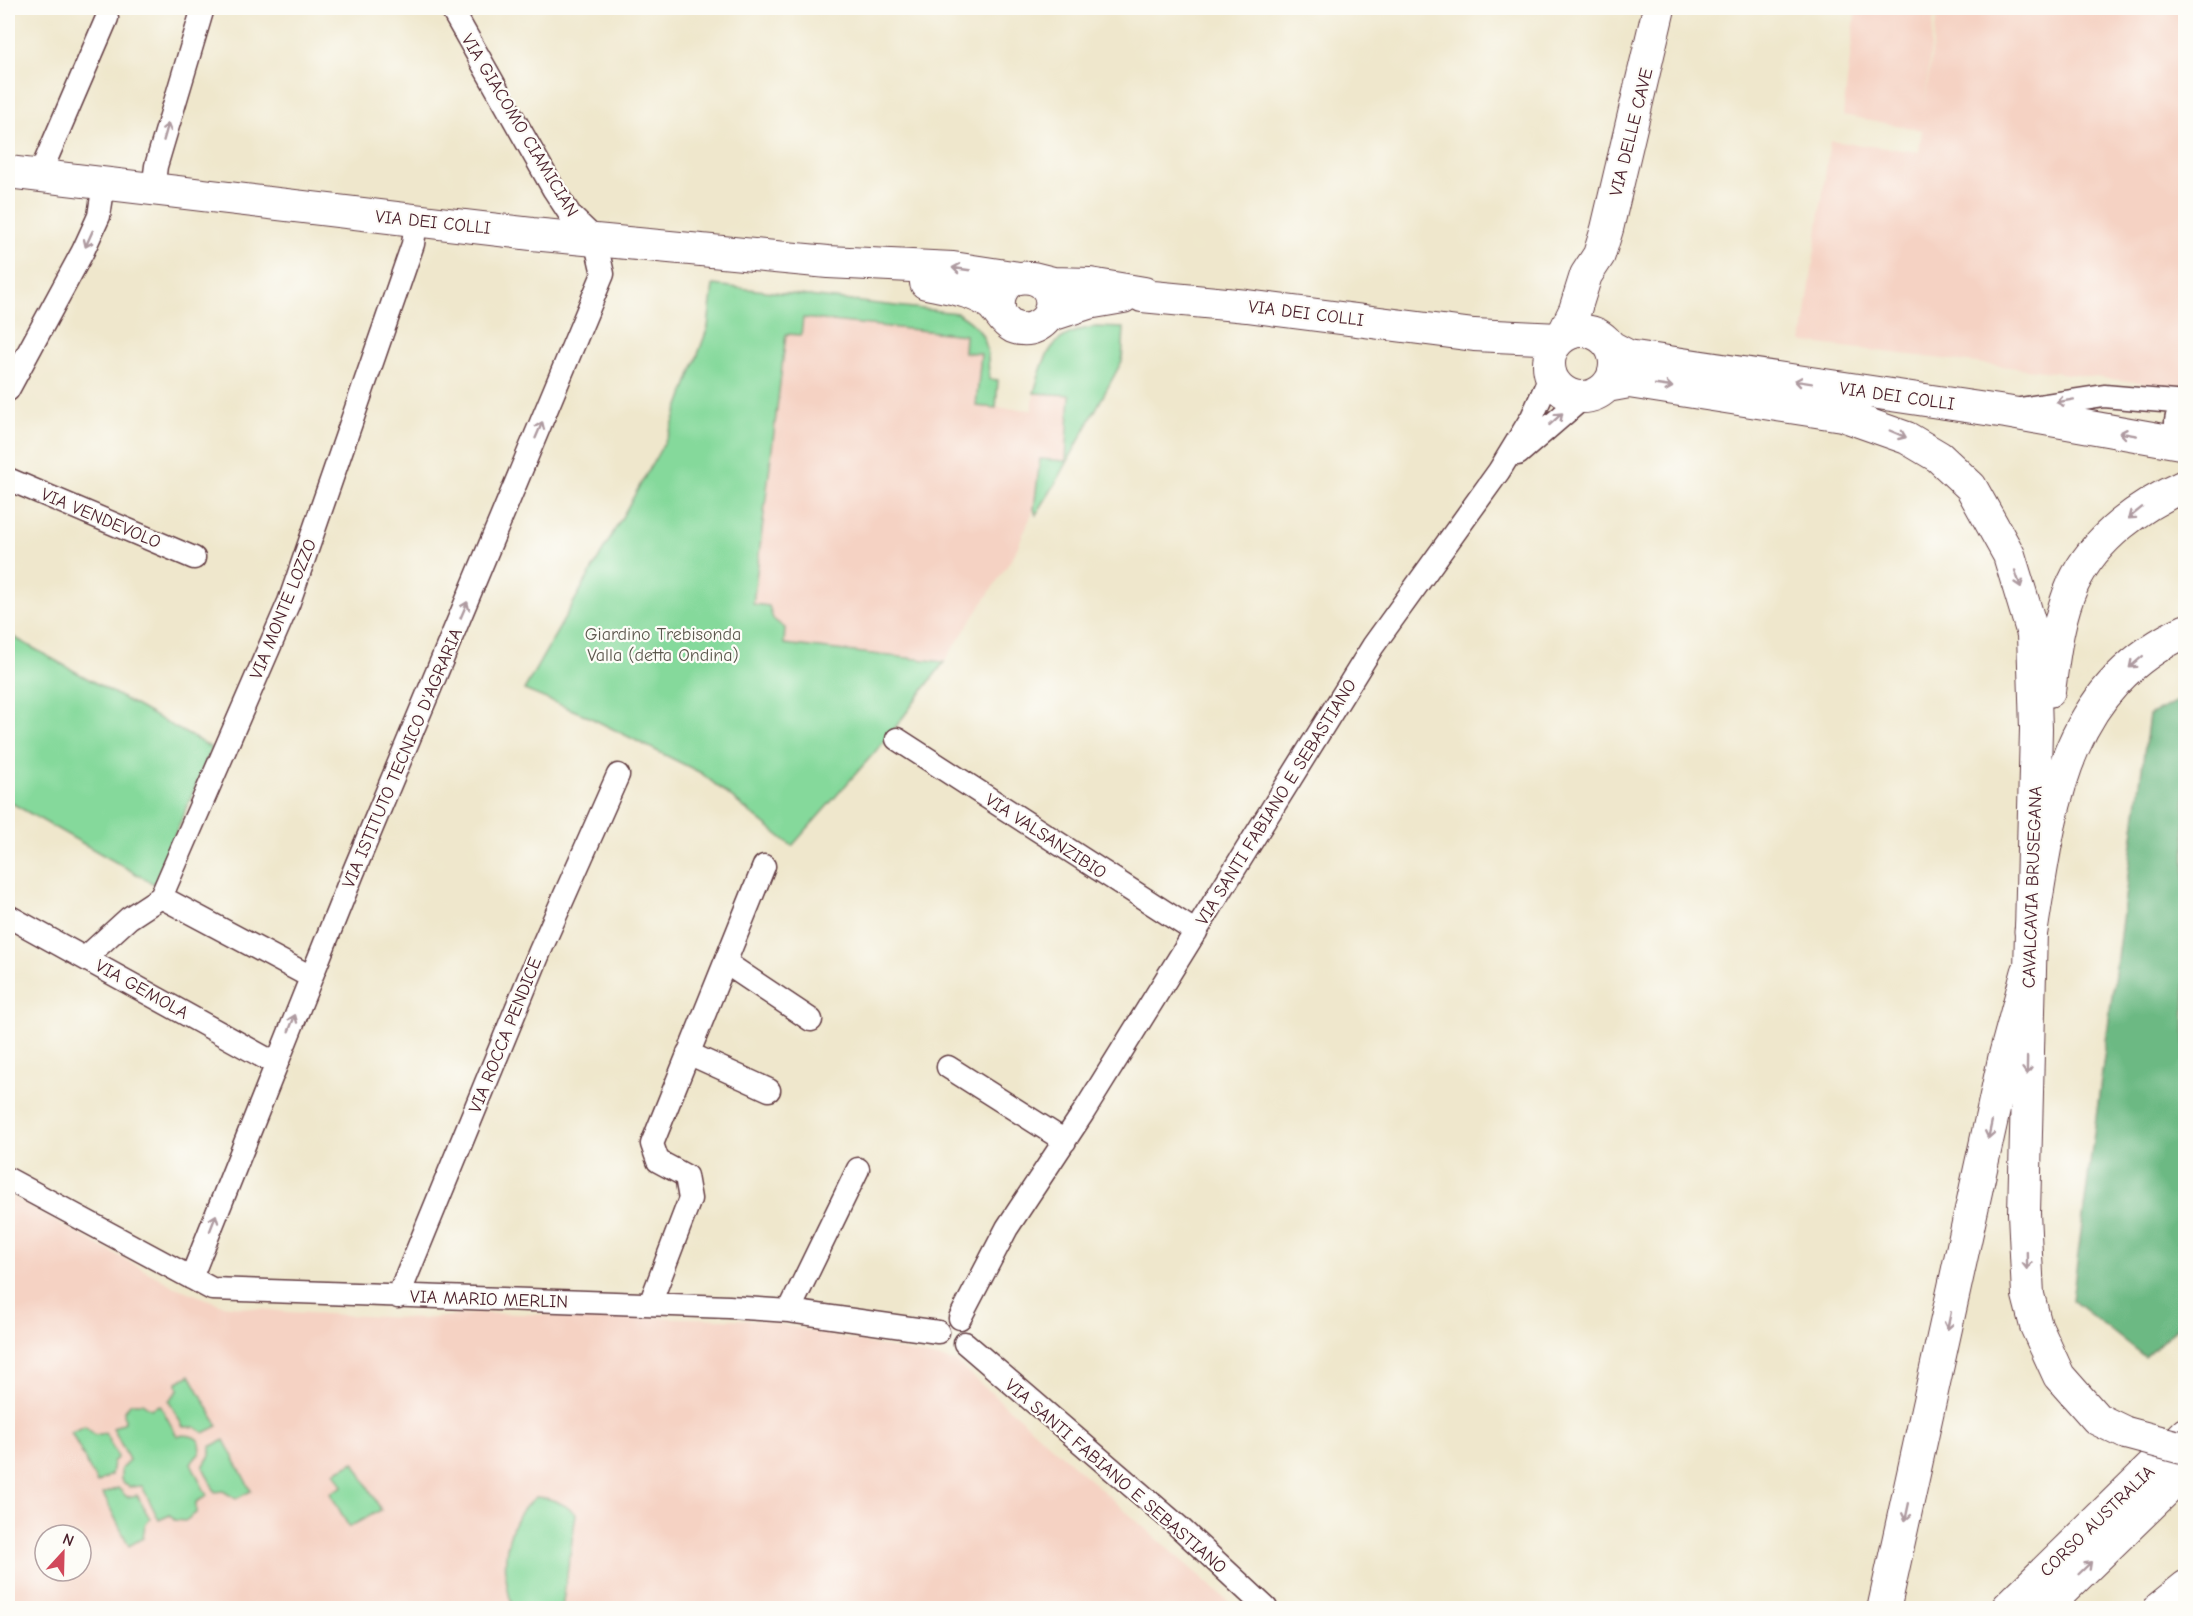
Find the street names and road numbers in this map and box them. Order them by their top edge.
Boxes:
street label: VIA GIACOMO CIAMICIAN [457,30,582,220]
street label: VIA DELLE CAVE [1605,66,1658,198]
street label: VIA DEI COLLI [374,206,492,239]
street label: VIA DEI COLLI [1247,296,1365,331]
street label: VIA DEI COLLI [1838,378,1956,415]
street label: VIA VENDEVOLO [38,484,164,553]
street label: VIA MONTE LOZZO [246,536,321,682]
street label: VIA ISTITUTO TECNICO D'AGRARIA [338,625,467,891]
street label: VIA SANTI FABIANO E SEBASTIANO [1192,675,1361,929]
street label: CAVALCAVIA BRUSEGANA [2018,785,2047,989]
street label: VIA VALSANZIBIO [981,789,1110,883]
street label: VIA ROCCA PENDICE [465,954,546,1116]
street label: VIA GEMOLA [92,955,192,1024]
street label: VIA MARIO MERLIN [410,1286,568,1313]
street label: VIA SANTI FABIANO E SEBASTIANO [1001,1375,1231,1578]
street label: CORSO AUSTRALIA [2036,1461,2159,1581]

